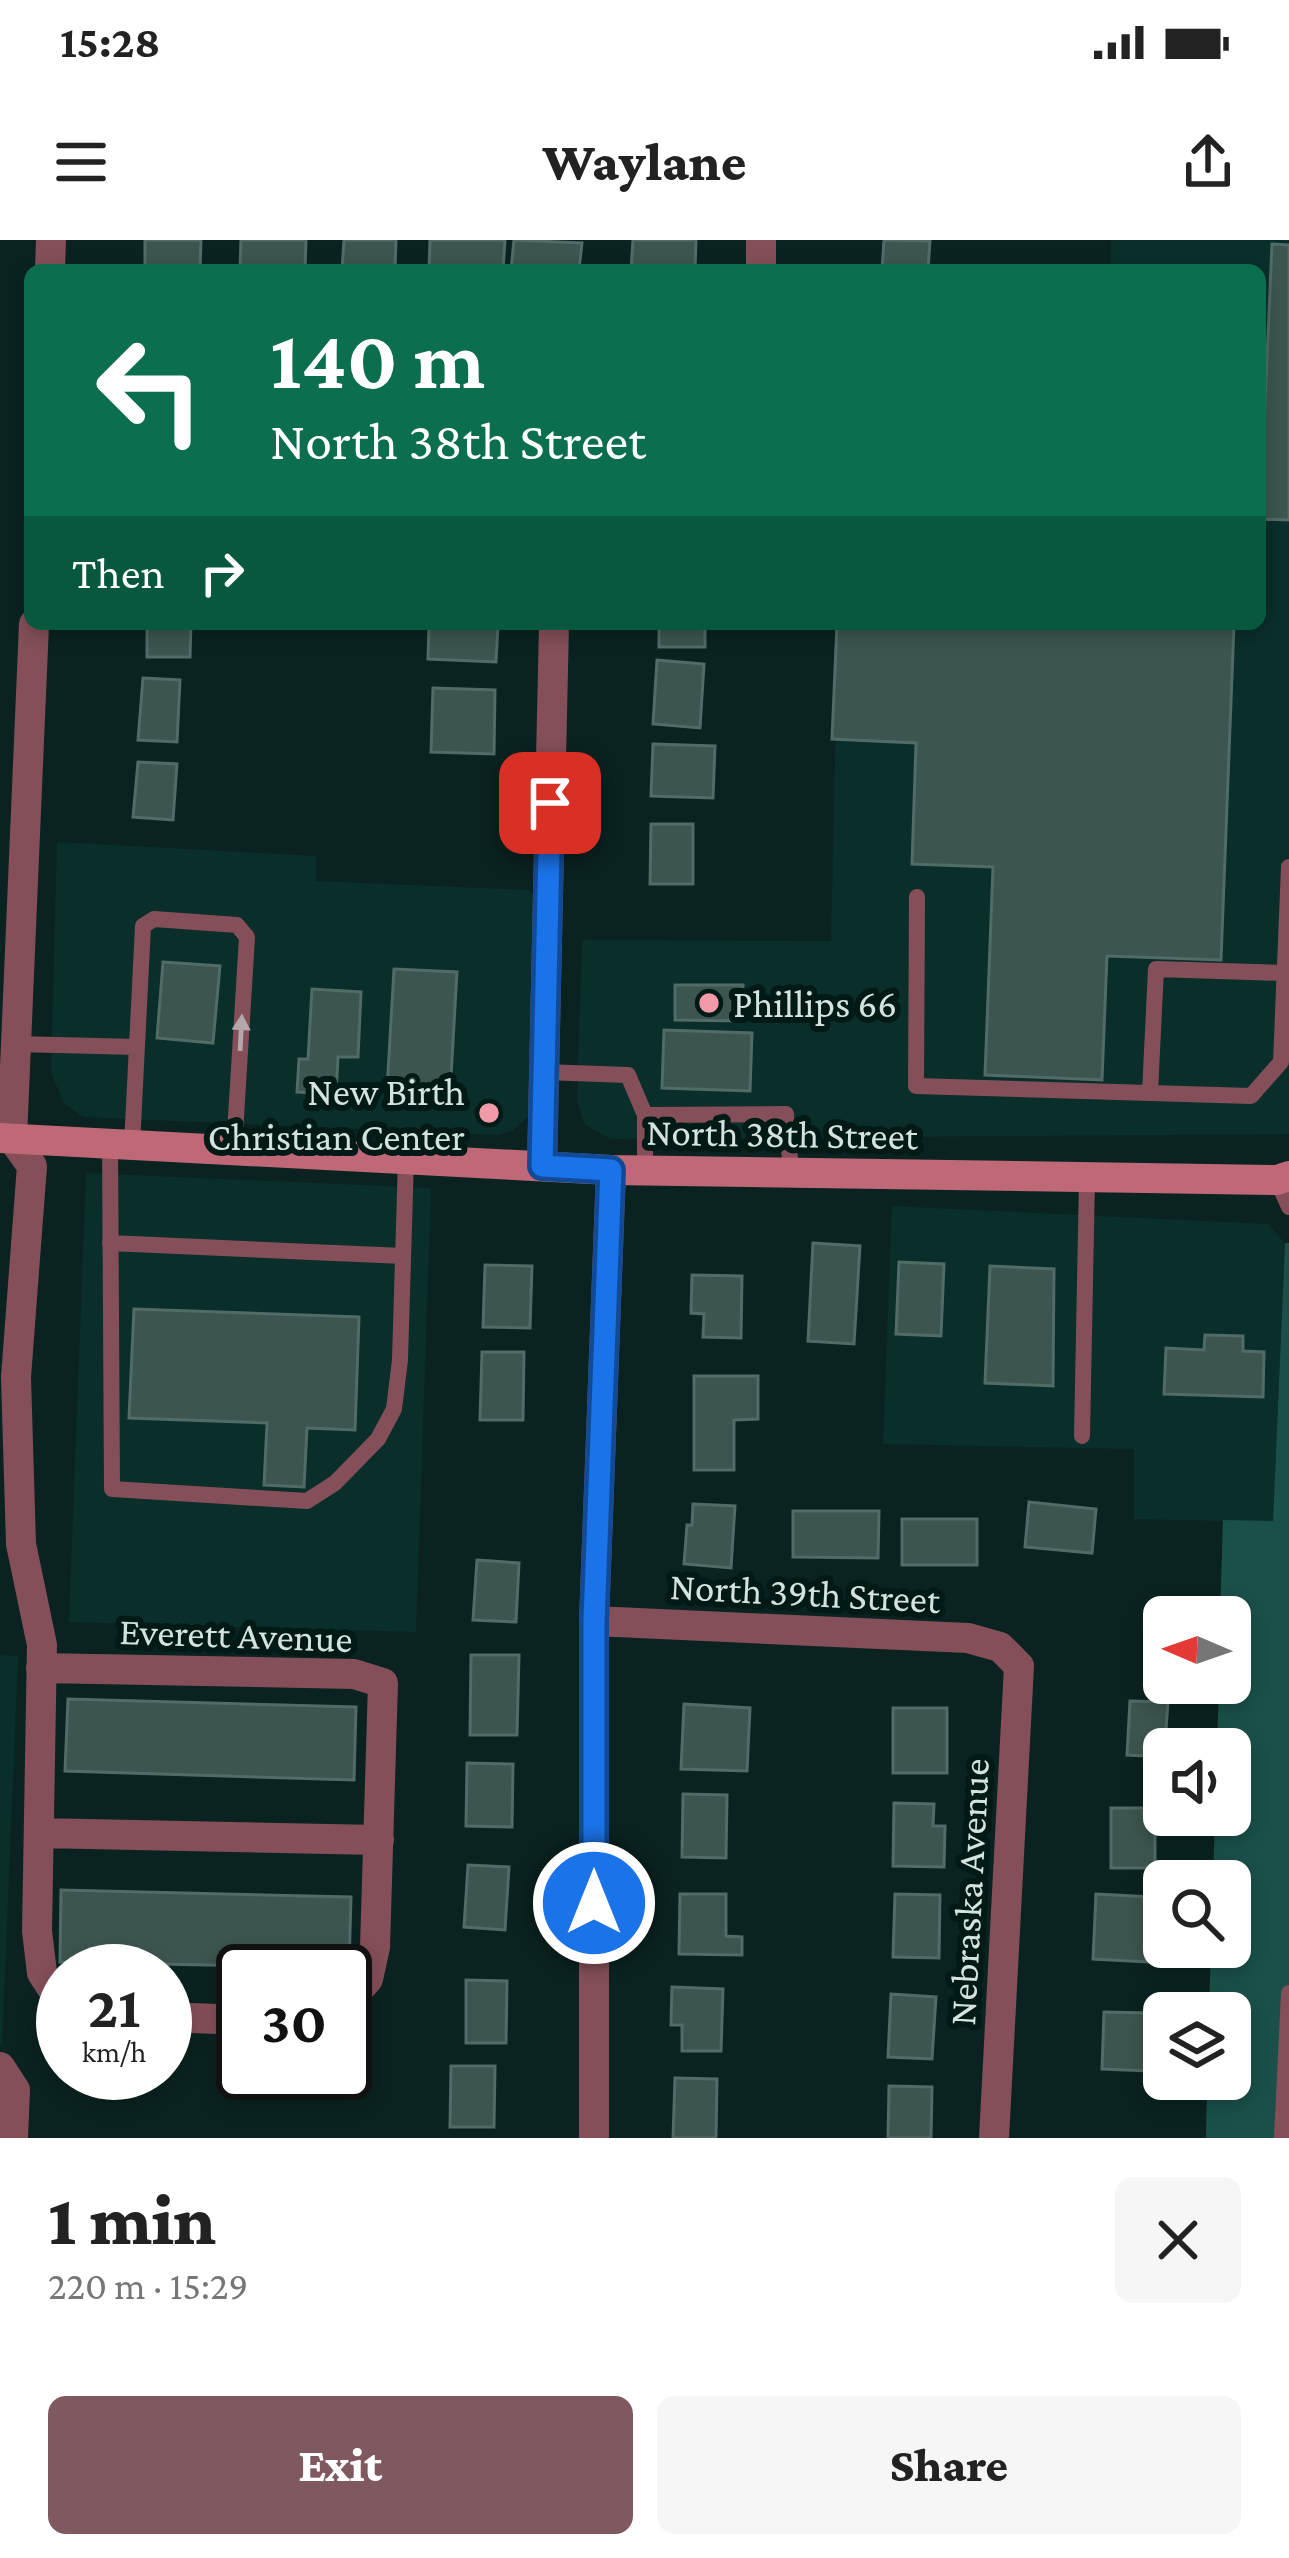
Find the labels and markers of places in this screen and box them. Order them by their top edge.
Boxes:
pin [499,752,601,854]
place label: Phillips 66 [733,982,897,1026]
marker: Phillips 66 [696,990,722,1016]
place label: New Birth Christian Center [208,1070,465,1158]
marker: New Birth Christian Center [476,1100,502,1126]

